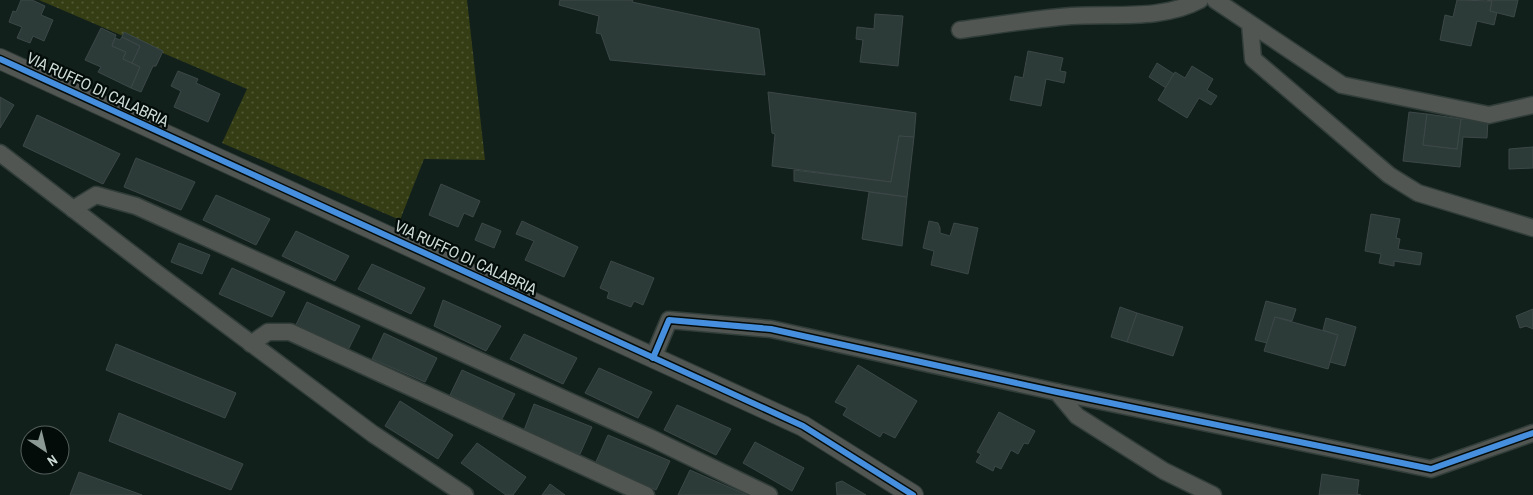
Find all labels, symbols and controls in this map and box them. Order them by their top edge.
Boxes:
street label: VIA RUFFO DI CALABRIA [23,46,173,132]
street label: VIA RUFFO DI CALABRIA [391,214,541,300]
north arrow [20,425,70,475]
text: N [44,451,61,470]

